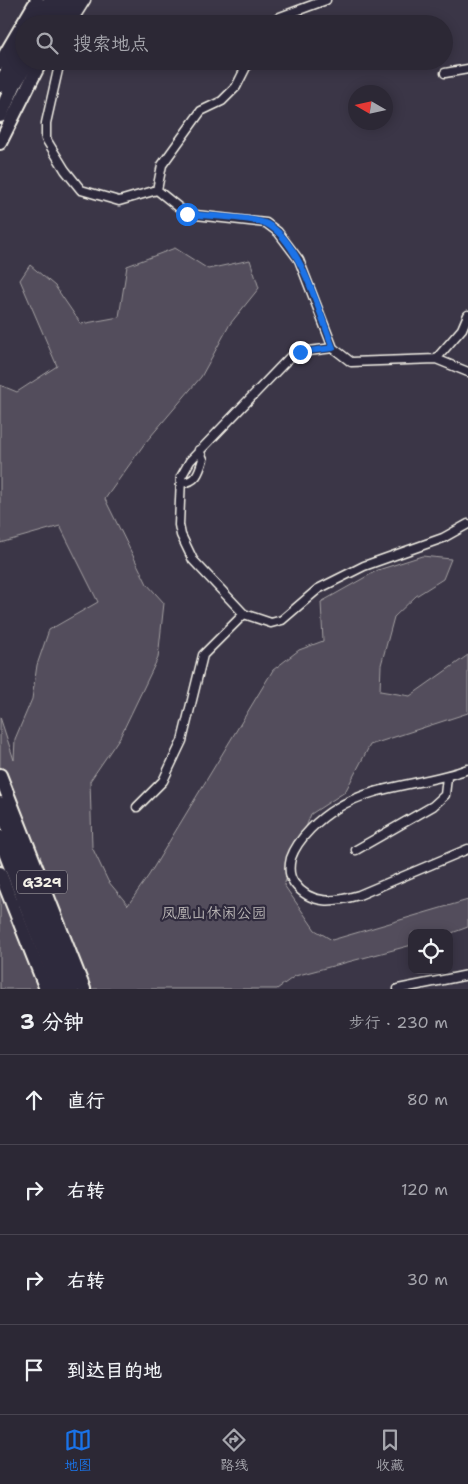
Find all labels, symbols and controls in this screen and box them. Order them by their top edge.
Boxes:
search box [15,15,453,70]
icon: search [33,29,61,57]
text: 搜索地点 [73,31,149,56]
north arrow [348,85,393,130]
route start [176,203,199,226]
route end [289,341,312,364]
road number: G329 [17,870,67,894]
park label: 凤凰山休闲公园 [161,903,267,923]
map controls [408,929,453,974]
button: locate [408,929,453,974]
text: 3 分钟 [20,1008,84,1036]
text: 步行 · 230 m [349,1012,448,1033]
icon: ahead [20,1086,48,1114]
text: 直行 [67,1088,105,1113]
text: 80 m [407,1089,448,1110]
icon: right [20,1176,48,1204]
text: 右转 [67,1178,105,1203]
text: 120 m [401,1179,448,1200]
icon: right [20,1266,48,1294]
text: 右转 [67,1268,105,1293]
text: 30 m [407,1269,448,1290]
icon: arrive [20,1356,48,1384]
text: 到达目的地 [67,1358,162,1383]
tab: 地图 [64,1426,92,1474]
tab: 路线 [220,1426,248,1474]
tab: 收藏 [376,1426,404,1474]

